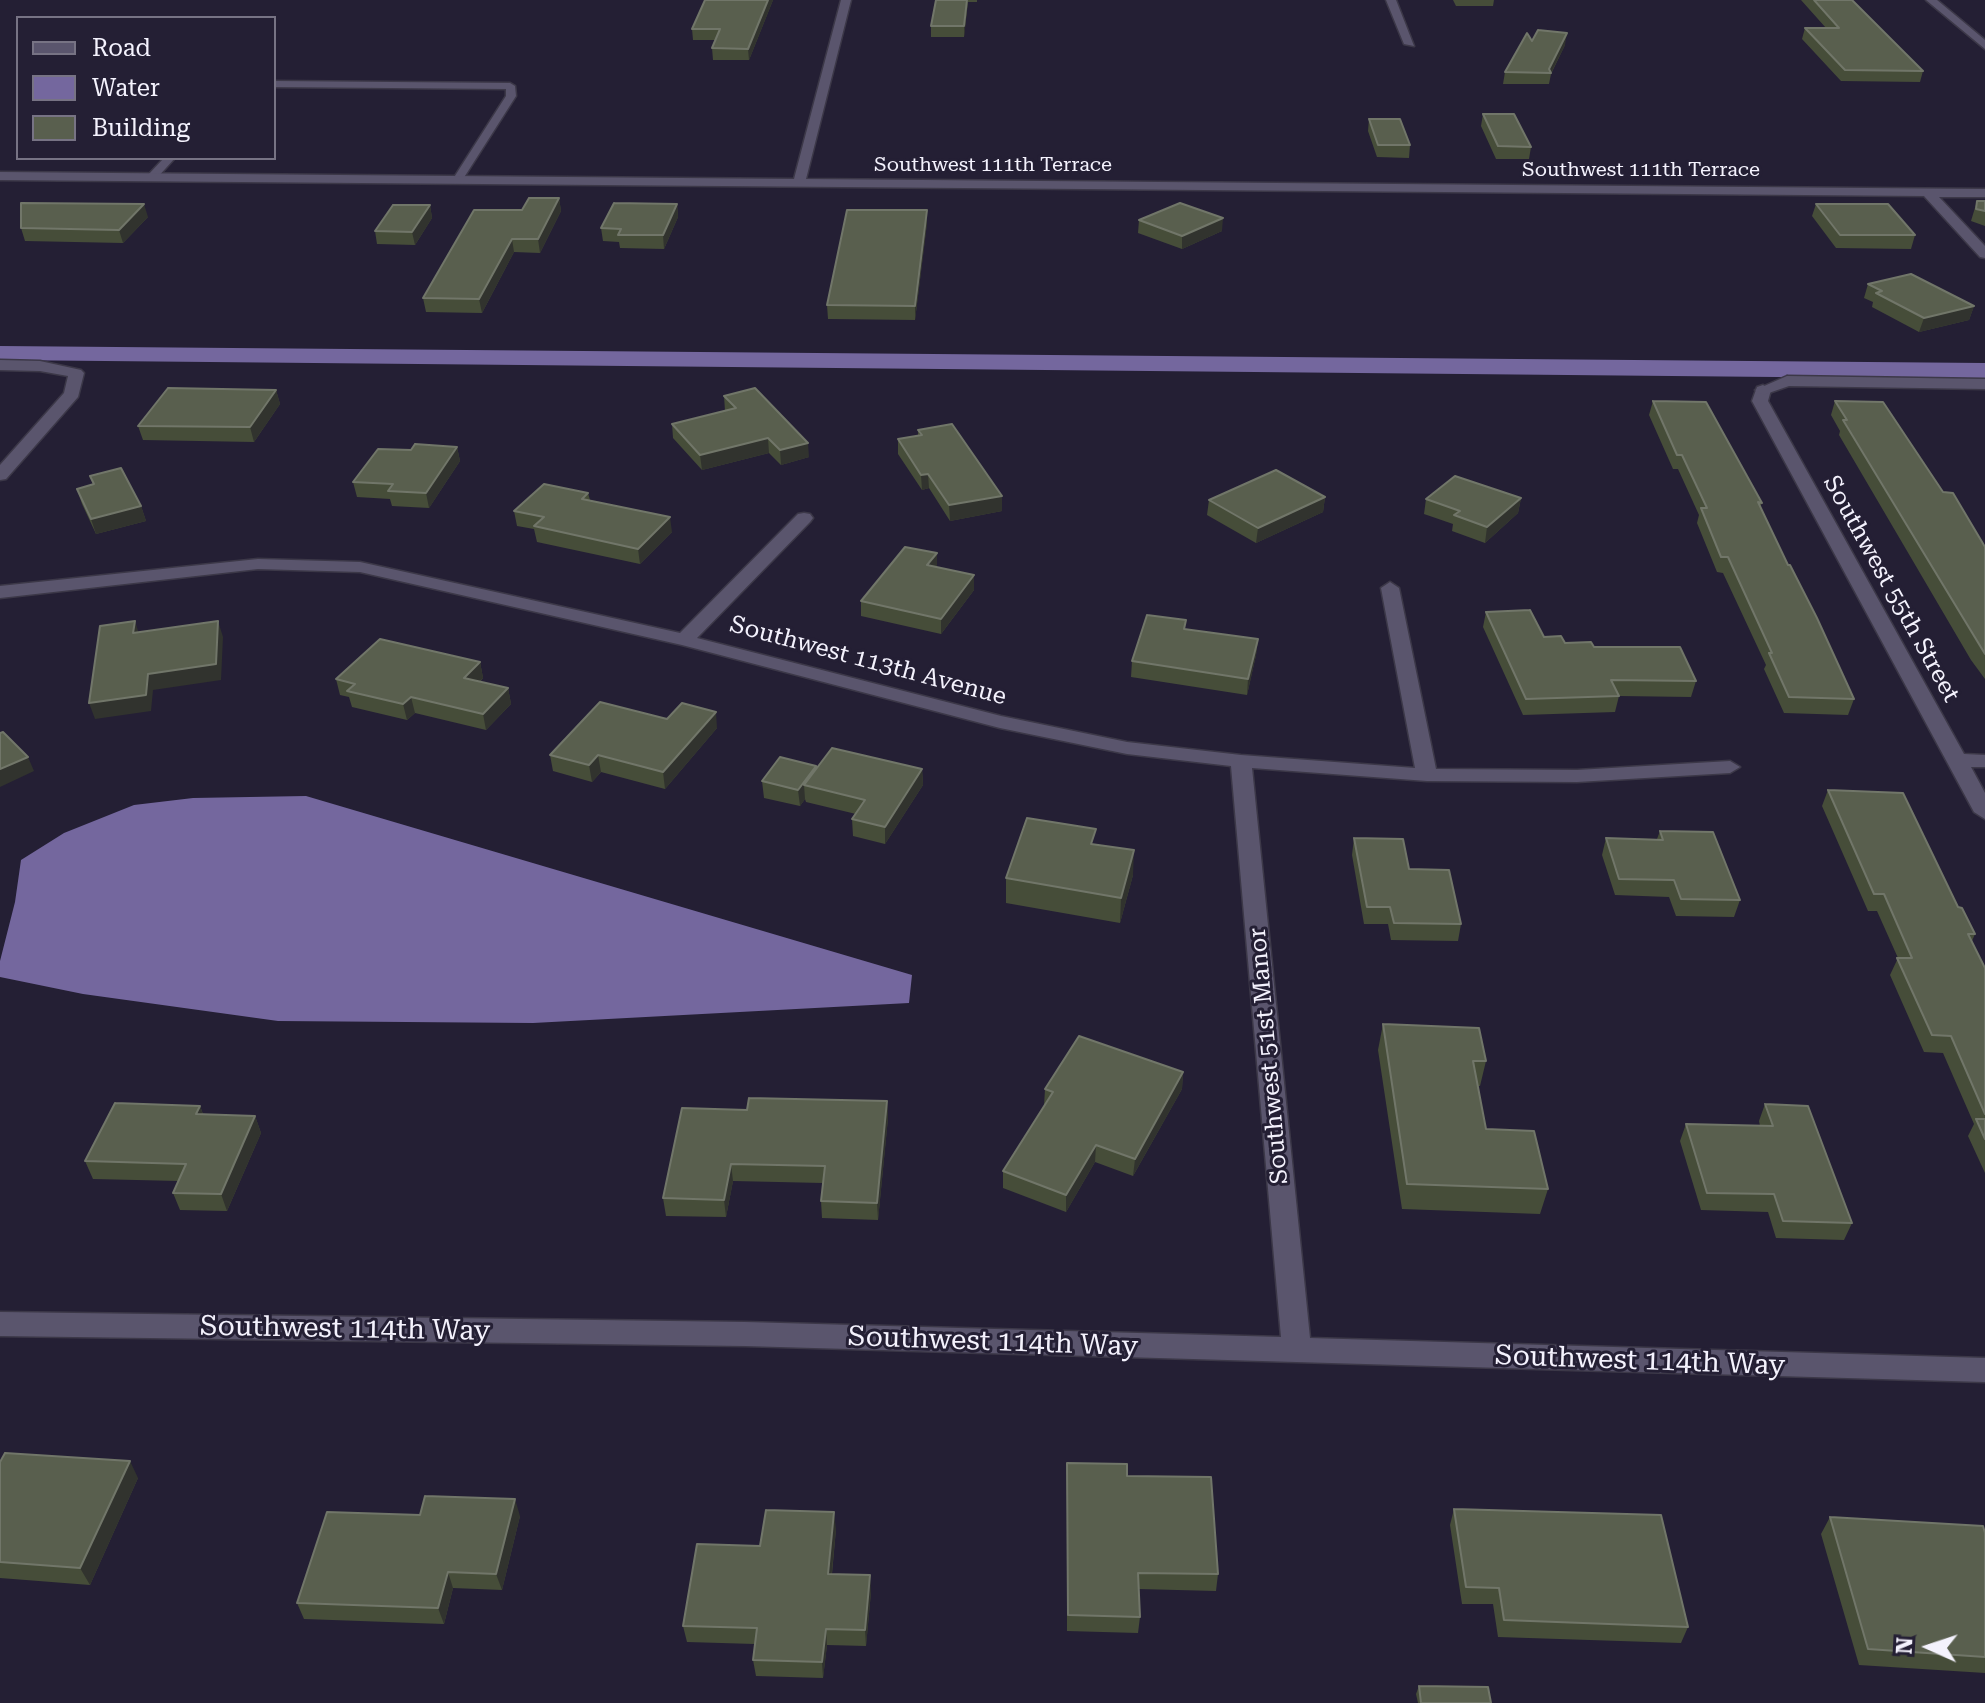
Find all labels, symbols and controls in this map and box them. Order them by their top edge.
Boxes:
legend [16,16,276,160]
text: Road [92,34,151,62]
text: Water [92,74,160,102]
text: Building [92,114,190,142]
street label: Southwest 111th Terrace [874,153,1112,177]
street label: Southwest 111th Terrace [1522,158,1760,182]
street label: Southwest 55th Street [1817,471,1965,707]
street label: Southwest 113th Avenue [727,610,1009,712]
street label: Southwest 51st Manor [1243,927,1295,1185]
street label: Southwest 114th Way [199,1310,491,1348]
street label: Southwest 114th Way [847,1320,1139,1364]
street label: Southwest 114th Way [1494,1339,1786,1383]
north arrow [1889,1607,1969,1687]
text: N [1892,1637,1917,1655]

